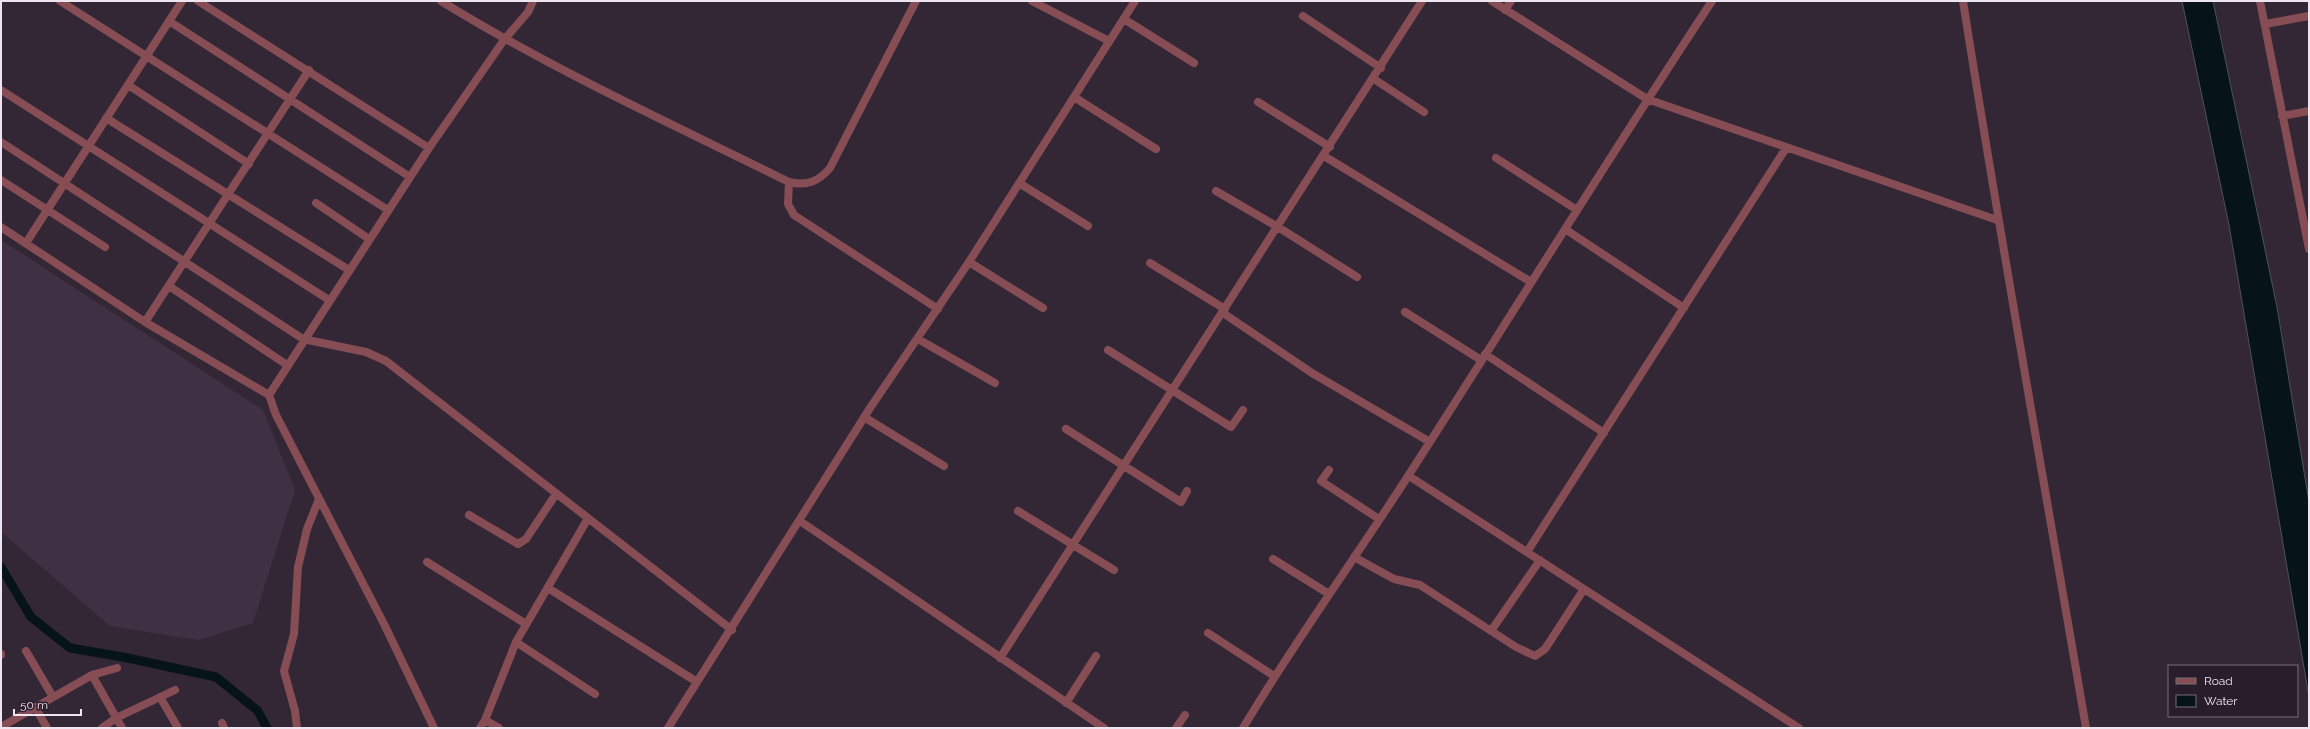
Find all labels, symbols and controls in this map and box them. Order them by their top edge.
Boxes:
legend [2168,665,2298,717]
text: Road [2204,674,2233,688]
scale bar [14,691,81,717]
text: Water [2204,694,2238,708]
text: 50 m [20,698,48,712]

